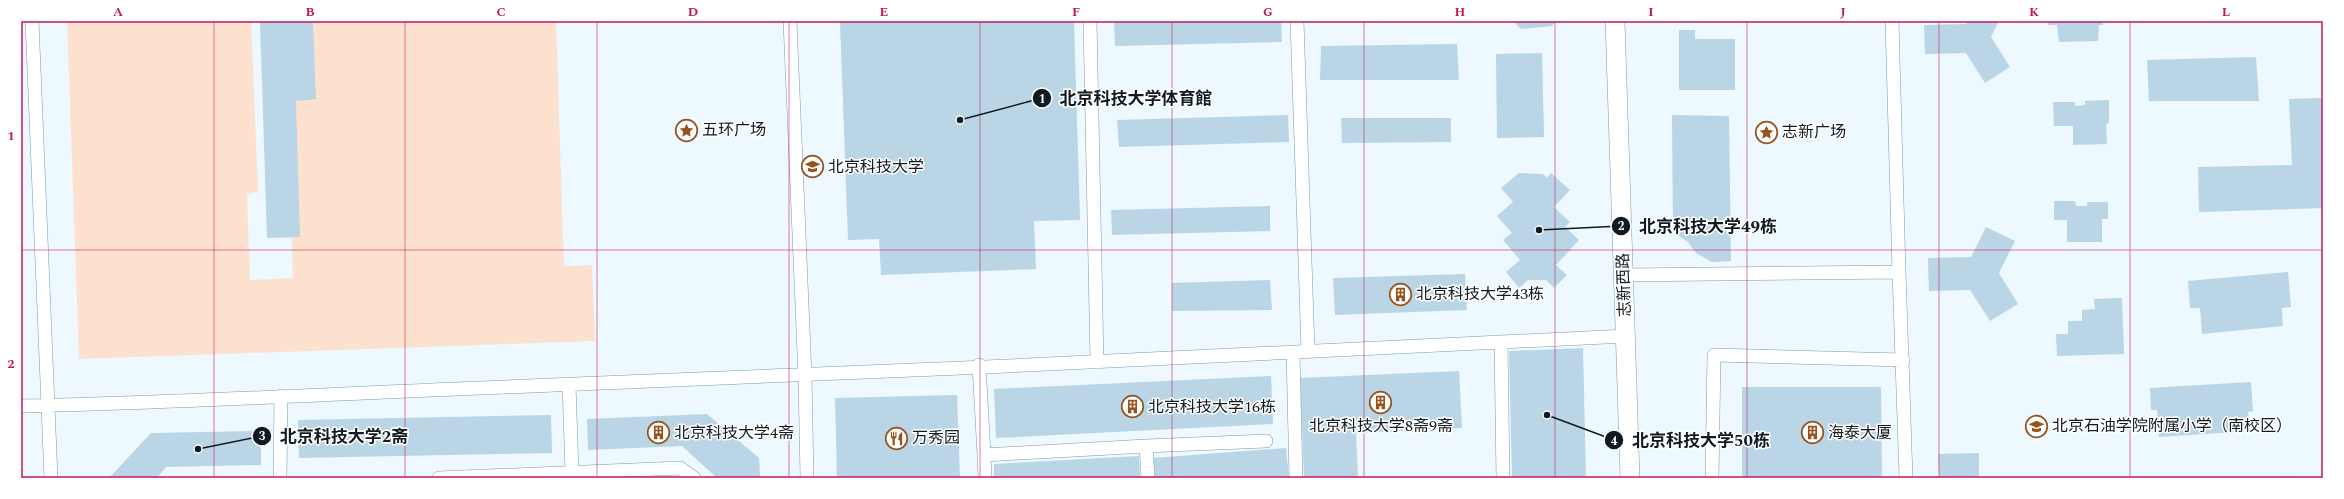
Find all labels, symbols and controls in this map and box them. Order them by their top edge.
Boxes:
text: A [113,2,123,22]
text: B [305,2,315,22]
text: C [496,2,506,22]
text: D [688,2,698,22]
text: E [880,2,889,22]
text: F [1072,2,1080,22]
text: G [1263,2,1273,22]
text: H [1455,2,1466,22]
text: I [1648,2,1654,22]
text: J [1840,2,1846,22]
text: K [2029,2,2039,22]
text: L [2222,2,2230,22]
callout: 北京科技大学体育館 [1032,84,1221,113]
text: 北京科技大学体育館 [1060,86,1213,112]
text: 1 [1039,90,1045,109]
place icon: 五环广场 [674,117,700,143]
place label: 五环广场 [702,118,766,142]
place icon: 志新广场 [1754,119,1780,145]
place label: 志新广场 [1782,120,1846,144]
text: 1 [7,126,15,146]
school or university icon: 北京科技大学 [799,154,825,180]
place label: 北京科技大学 [828,155,924,179]
callout: 北京科技大学49栋 [1611,212,1785,241]
text: 北京科技大学49栋 [1639,214,1777,240]
text: 2 [1618,217,1625,236]
street label: 志新西路 [1611,253,1637,317]
building icon: 北京科技大学43栋 [1387,281,1413,307]
place label: 北京科技大学43栋 [1416,282,1544,306]
text: 2 [7,354,15,374]
building icon: 北京科技大学8斋9斋 [1368,390,1394,416]
building icon: 北京科技大学16栋 [1120,394,1146,420]
place label: 北京科技大学16栋 [1148,395,1276,419]
school or university icon: 北京石油学院附属小学（南校区） [2023,413,2049,439]
place label: 北京科技大学8斋9斋 [1309,414,1453,438]
place label: 北京石油学院附属小学（南校区） [2052,414,2292,438]
building icon: 北京科技大学4斋 [646,420,672,446]
building icon: 海泰大厦 [1799,420,1825,446]
callout: 北京科技大学2斋 [252,421,417,450]
place label: 北京科技大学4斋 [674,421,794,445]
place label: 海泰大厦 [1828,421,1892,445]
text: 北京科技大学2斋 [280,424,408,450]
restaurant icon: 万秀园 [884,425,910,451]
place label: 万秀园 [912,426,960,450]
callout: 北京科技大学50栋 [1604,426,1779,455]
text: 3 [259,427,266,446]
text: 北京科技大学50栋 [1632,428,1770,454]
text: 4 [1611,432,1618,451]

